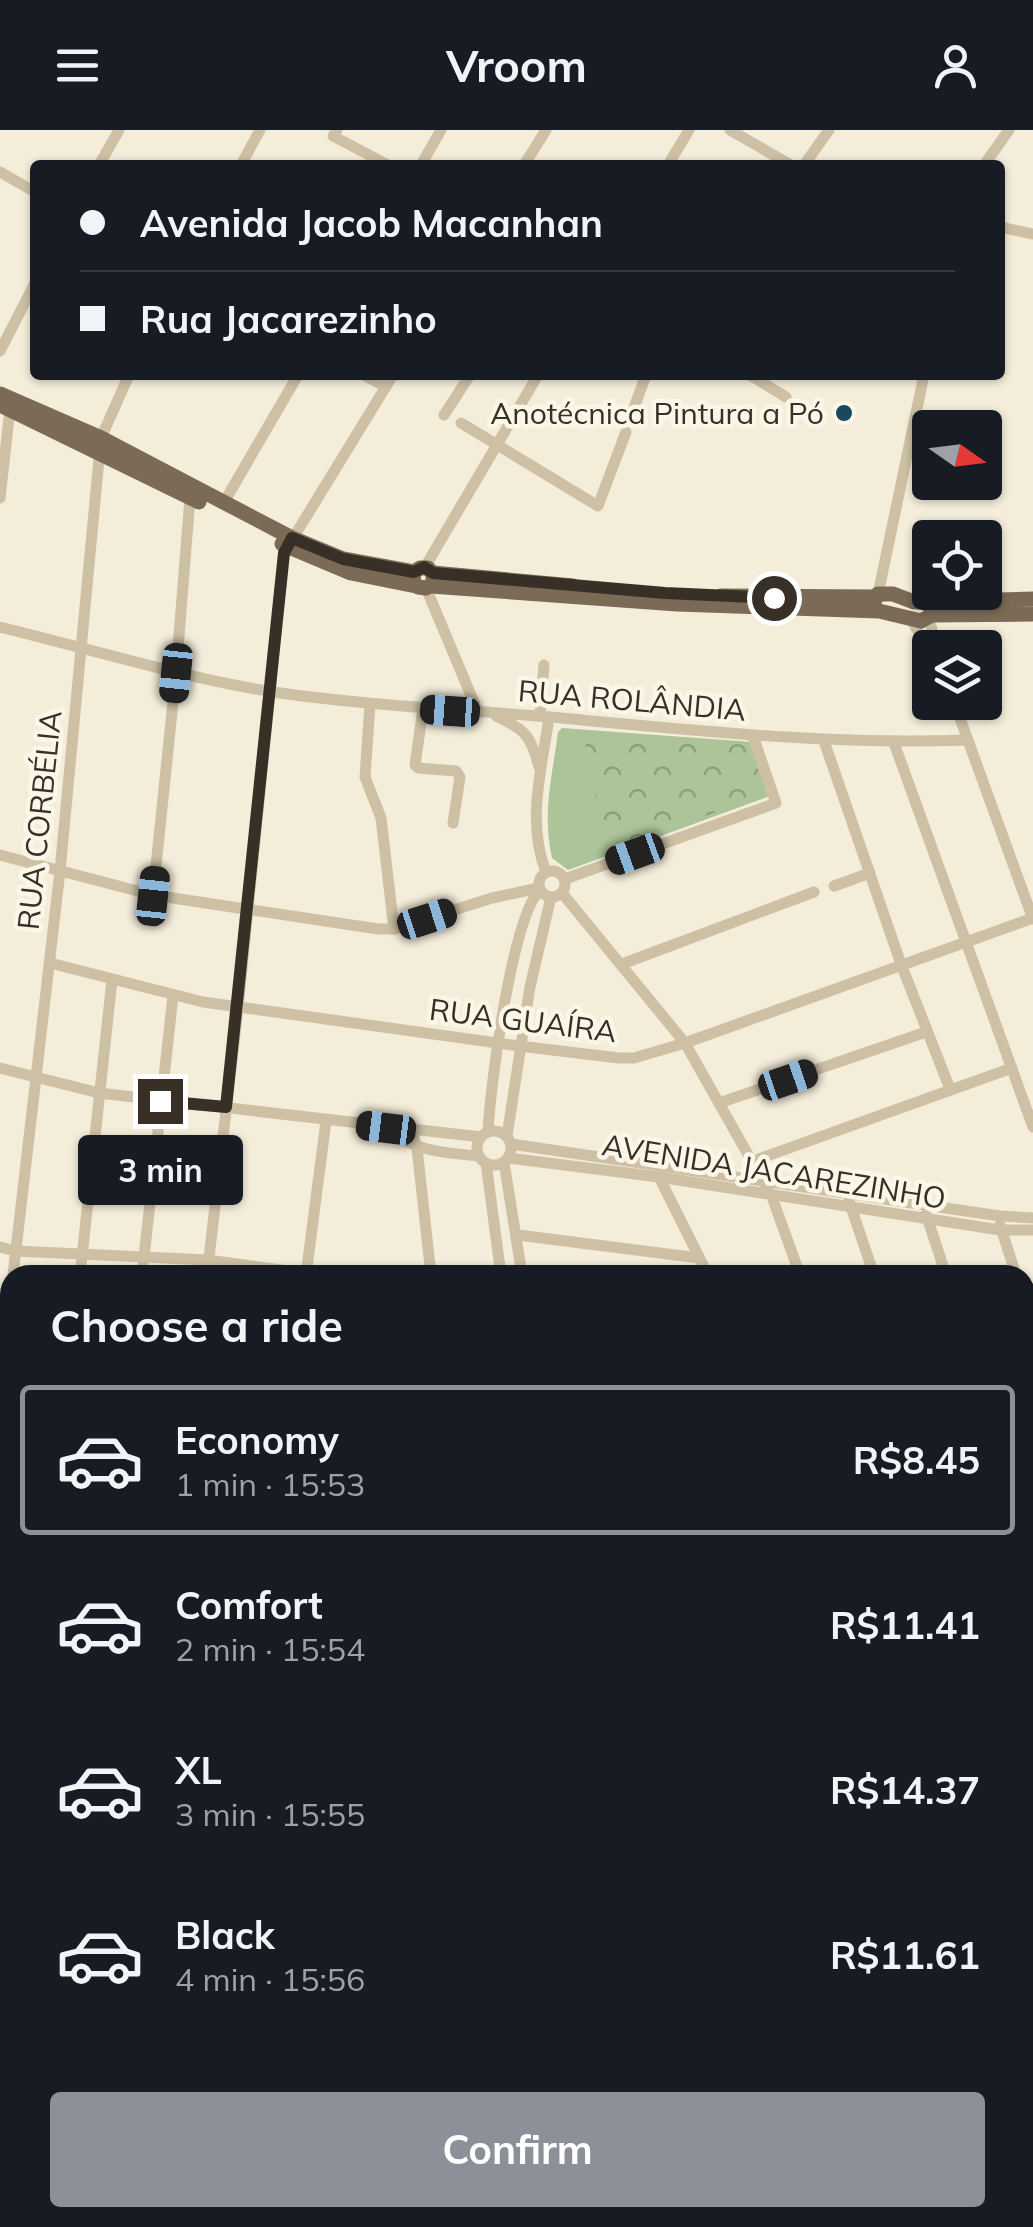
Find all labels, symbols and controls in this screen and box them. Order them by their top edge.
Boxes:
text: Vroom [446,37,587,93]
icon: menu [50,38,105,93]
icon: person [928,38,983,93]
text: Avenida Jacob Macanhan [140,199,603,247]
text: Rua Jacarezinho [140,295,437,343]
place label: Anotécnica Pintura a Pó [490,394,824,432]
marker: Anotécnica Pintura a Pó [833,402,855,424]
north arrow [912,410,1002,500]
map controls [912,410,1002,720]
button: locate [912,520,1002,610]
route start [752,576,797,621]
button: layers [912,630,1002,720]
car [158,642,194,704]
street label: RUA ROLÂNDIA [516,671,748,729]
car [419,694,481,728]
street label: RUA CORBÉLIA [9,708,69,932]
car [602,830,668,878]
car [135,865,171,927]
car [394,895,460,943]
street label: RUA GUAÍRA [427,990,619,1050]
car [755,1056,821,1104]
route end [138,1079,183,1124]
car [354,1109,418,1147]
street label: AVENIDA JACAREZINHO [600,1125,948,1217]
callout: 3 min [78,1136,242,1206]
text: 3 min [118,1150,203,1190]
text: Choose a ride [50,1297,343,1353]
icon: car [55,1415,145,1505]
text: Economy [175,1416,339,1464]
text: R$8.45 [853,1436,980,1484]
text: 1 min · 15:53 [175,1464,365,1504]
icon: car [55,1580,145,1670]
text: Comfort [175,1581,323,1629]
text: R$11.41 [830,1601,980,1649]
text: 2 min · 15:54 [175,1629,365,1669]
icon: car [55,1745,145,1835]
text: XL [175,1746,222,1794]
text: R$14.37 [830,1766,980,1814]
text: 3 min · 15:55 [175,1794,365,1834]
icon: car [55,1910,145,2000]
text: Black [175,1911,275,1959]
text: R$11.61 [830,1931,980,1979]
text: 4 min · 15:56 [175,1959,365,1999]
button: Confirm [50,2092,985,2207]

